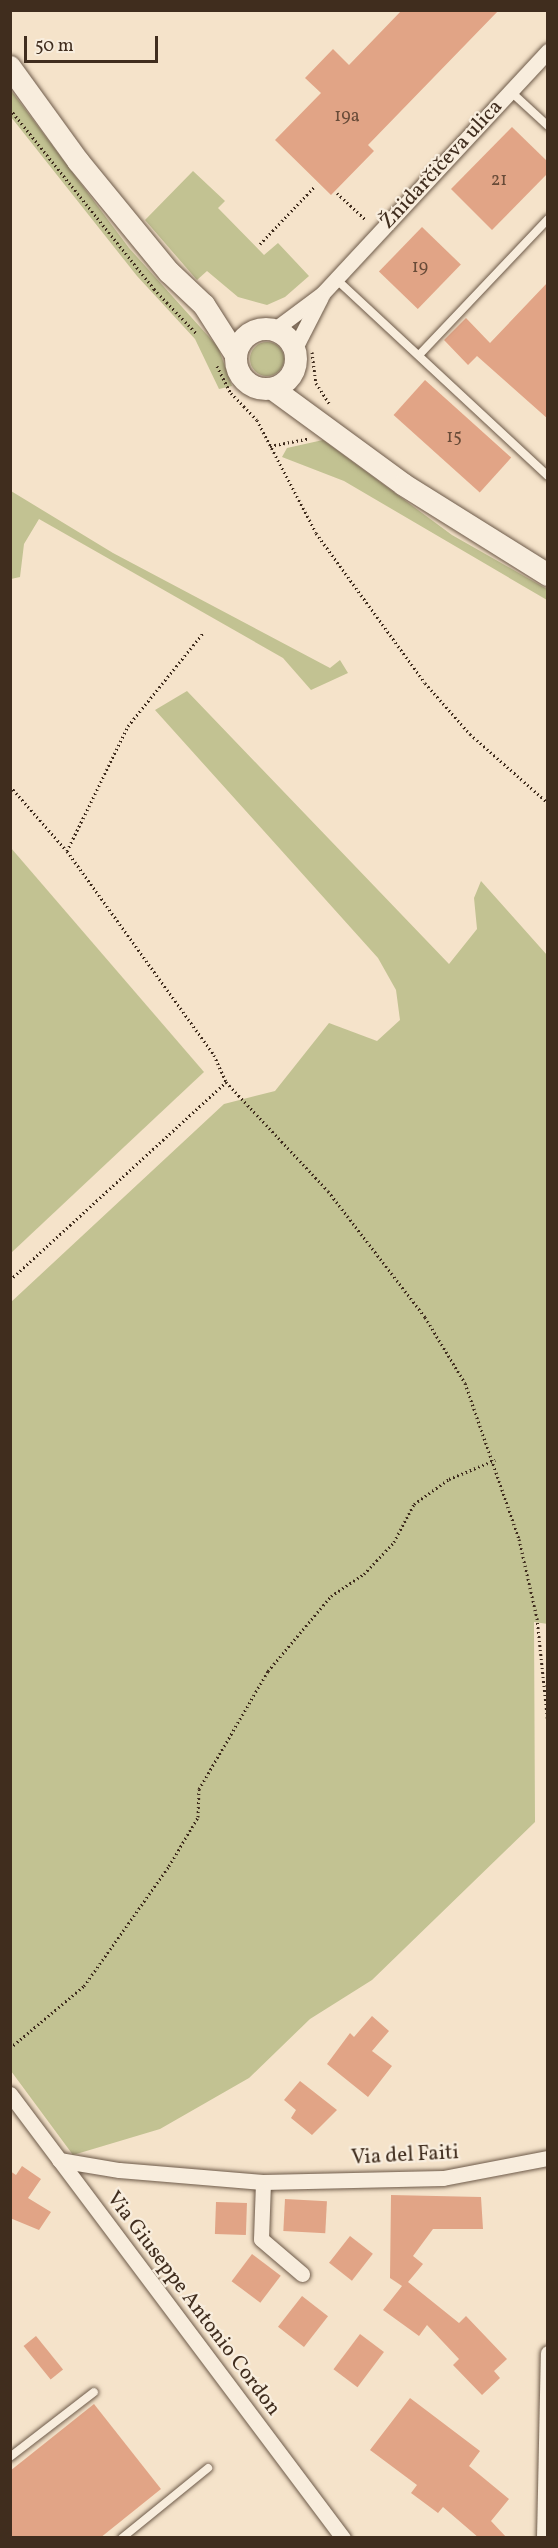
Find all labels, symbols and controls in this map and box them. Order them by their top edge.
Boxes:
scale bar [27,24,160,62]
text: 50 m [35,34,74,59]
street label: Žnidarčičeva ulica [375,95,509,235]
house number: 19a [334,106,360,128]
house number: 21 [491,170,507,192]
house number: 19 [412,257,428,279]
house number: 15 [446,427,462,449]
street label: Via del Faiti [351,2141,459,2171]
street label: Via Giuseppe Antonio Cordon [100,2187,286,2421]

